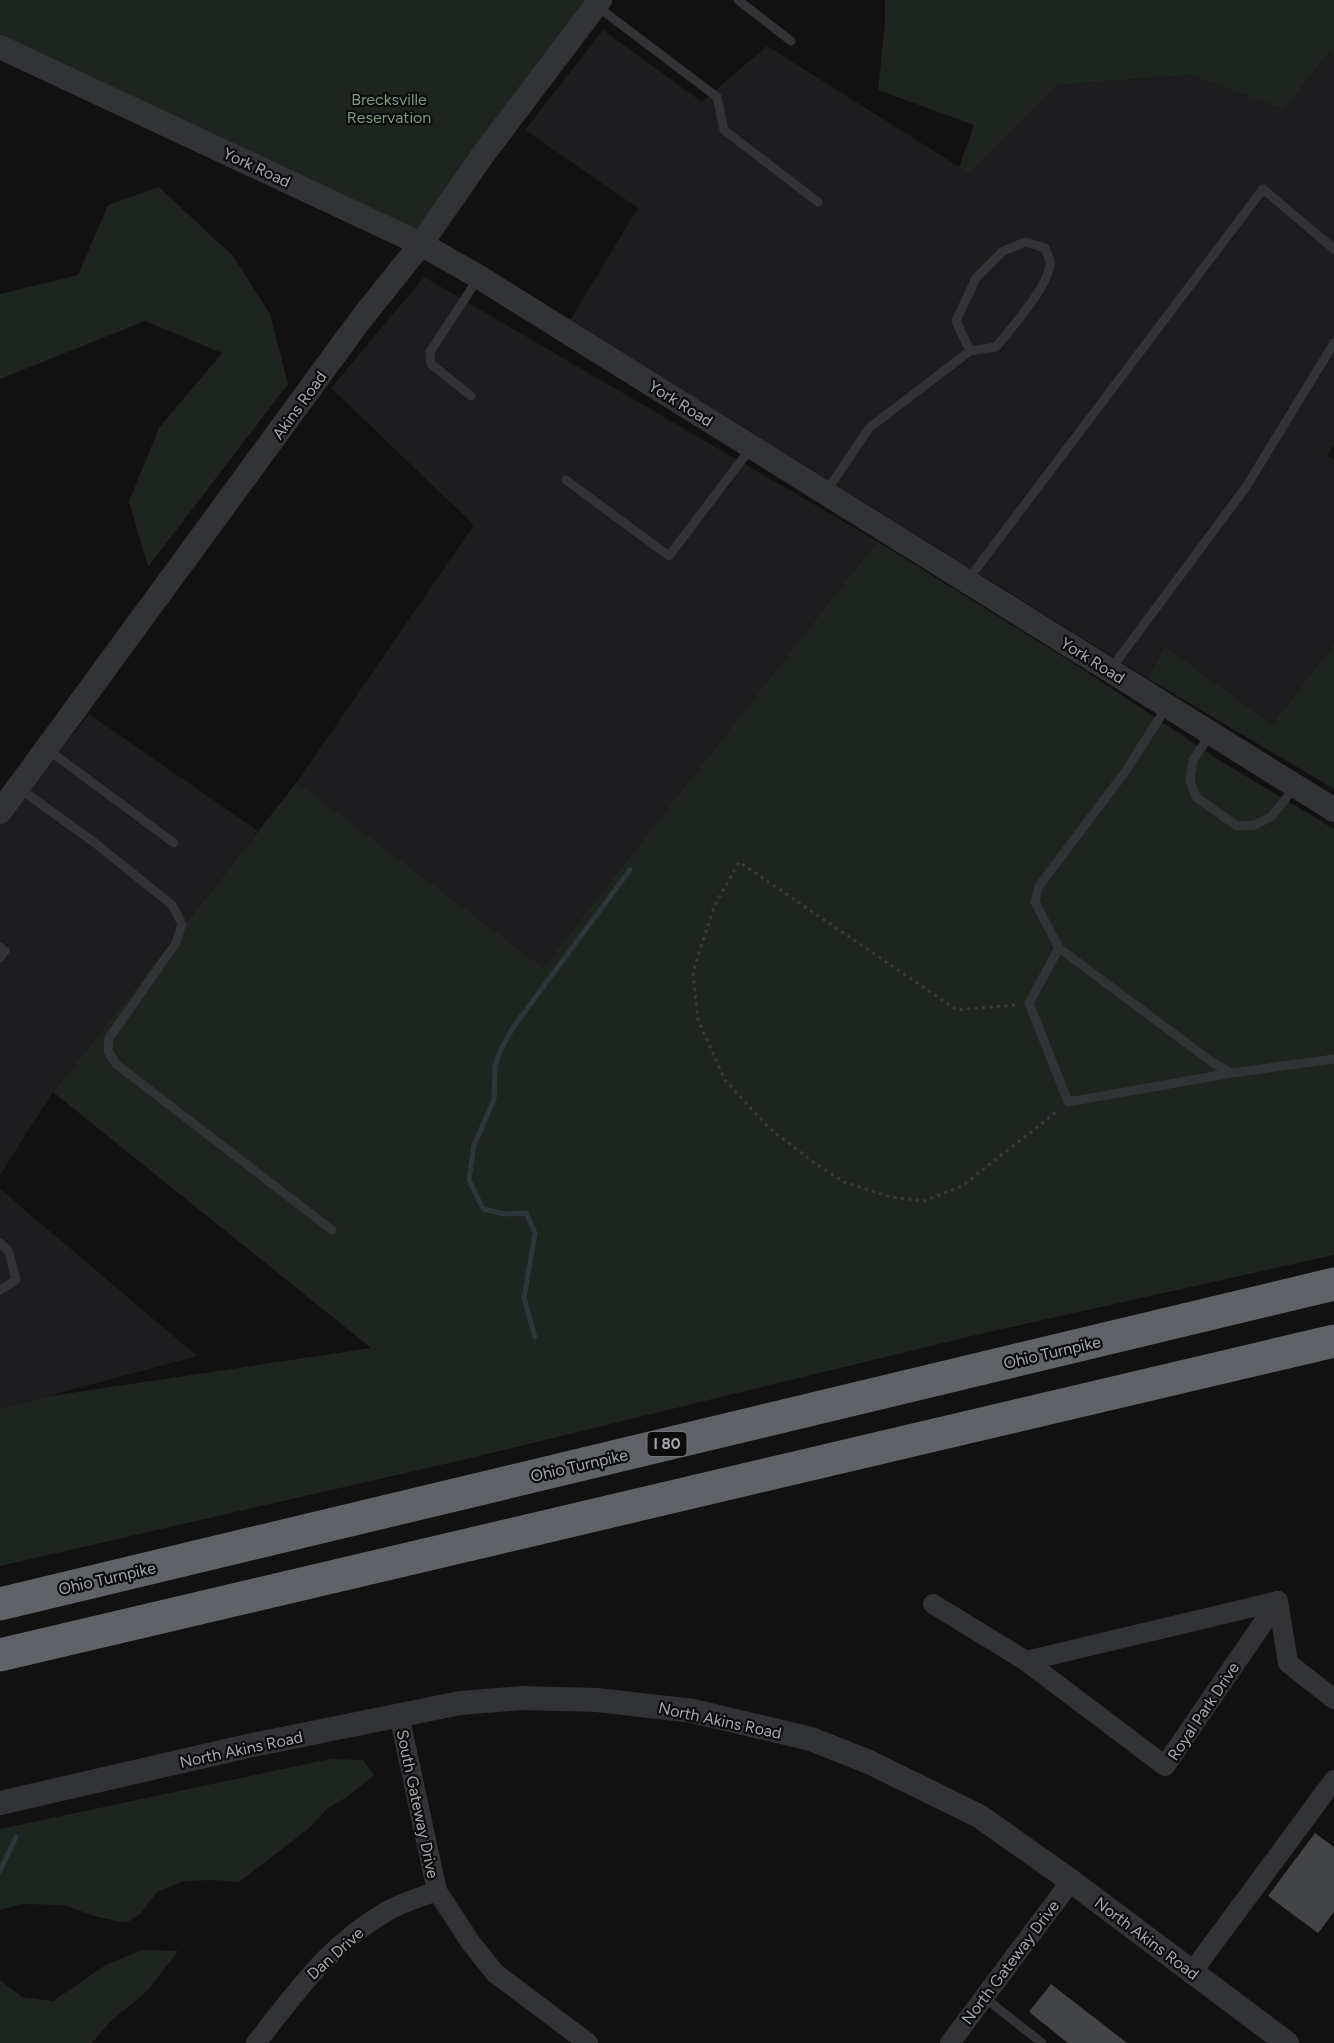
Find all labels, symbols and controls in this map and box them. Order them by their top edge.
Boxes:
park label: Brecksville Reservation [347,90,431,127]
street label: York Road [220,144,293,191]
street label: Akins Road [268,368,330,443]
street label: York Road [645,376,716,431]
street label: York Road [1057,633,1128,688]
street label: Ohio Turnpike [1002,1332,1103,1373]
road number: I 80 [648,1432,686,1456]
street label: Ohio Turnpike [529,1445,630,1486]
street label: Ohio Turnpike [57,1558,158,1599]
street label: Royal Park Drive [1164,1658,1243,1764]
street label: North Akins Road [657,1698,783,1743]
street label: North Akins Road [178,1727,304,1772]
street label: South Gateway Drive [392,1728,443,1880]
street label: North Akins Road [1091,1893,1203,1984]
street label: North Gateway Drive [957,1896,1063,2028]
street label: Dan Drive [303,1923,368,1984]

